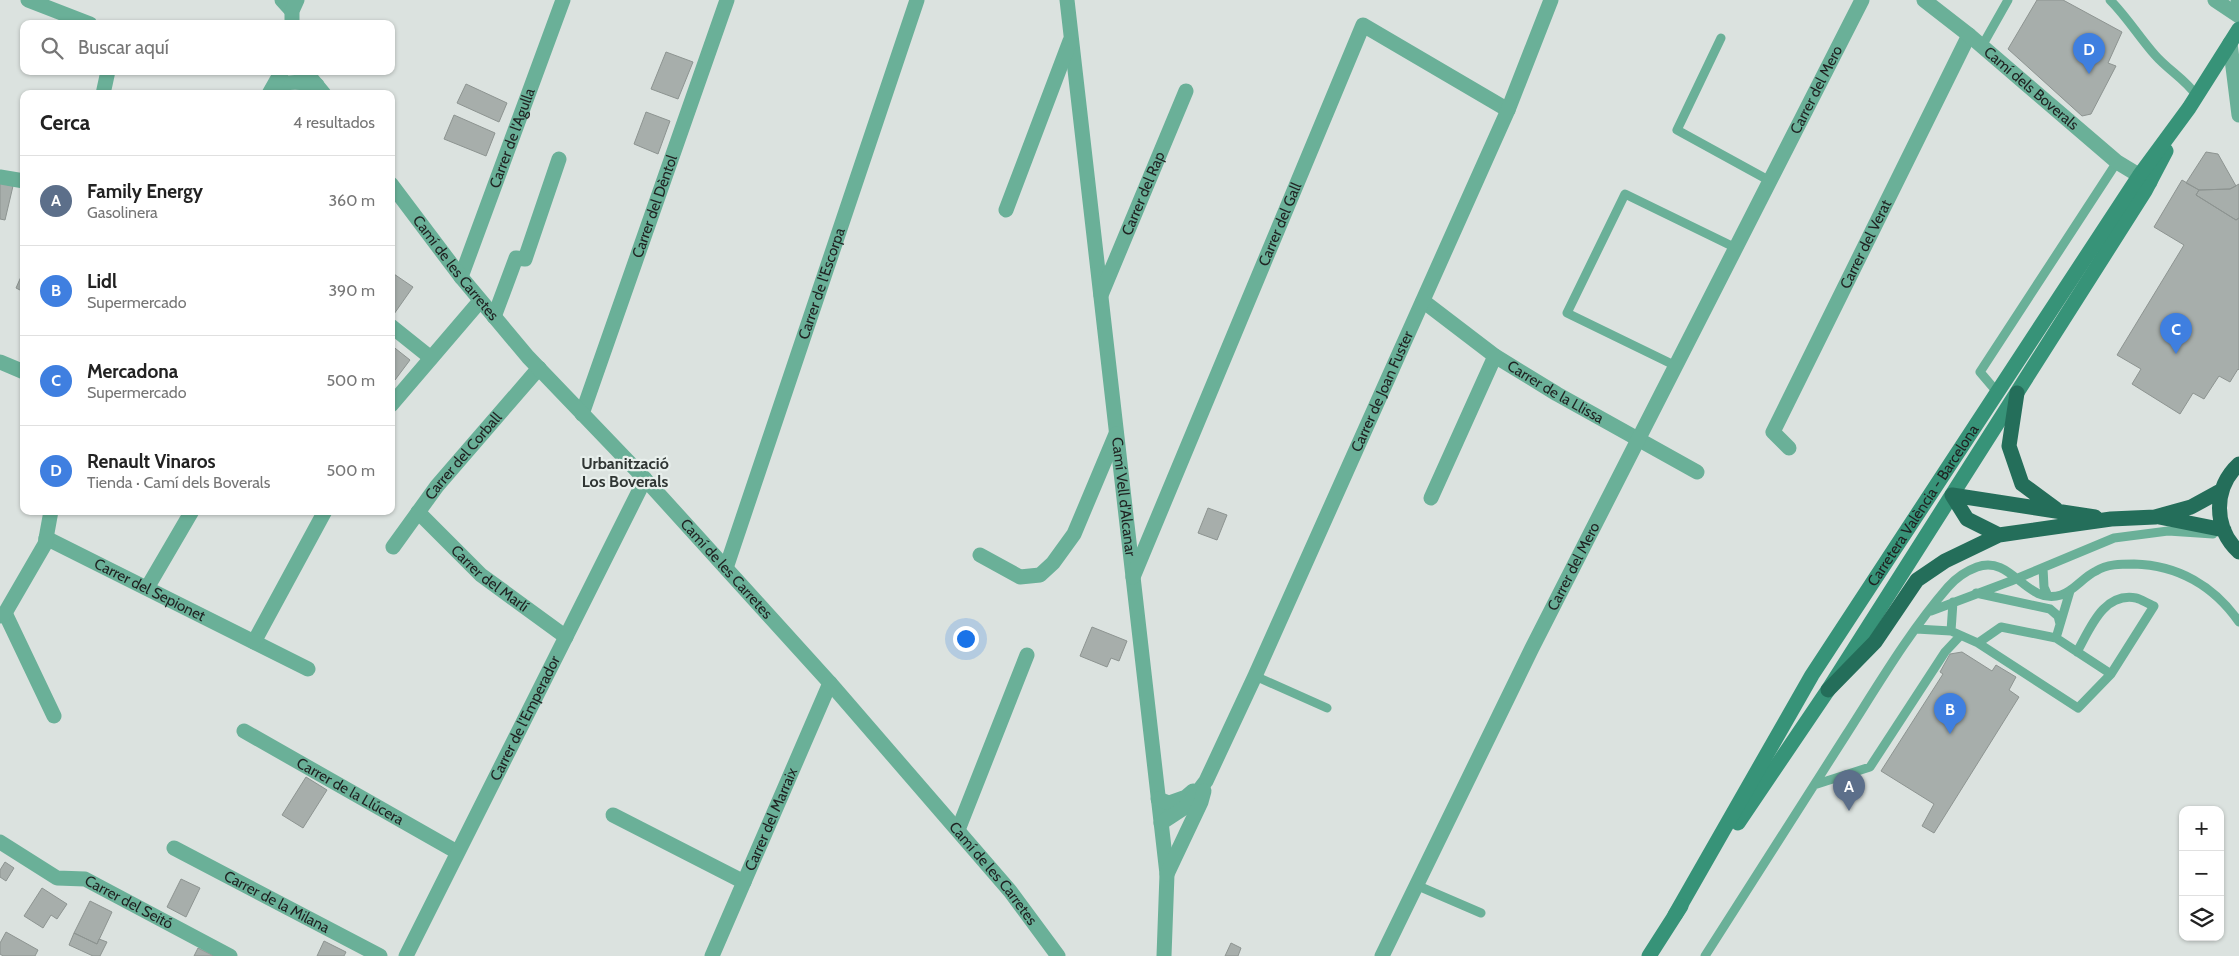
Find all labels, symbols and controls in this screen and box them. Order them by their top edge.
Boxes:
search box [20,20,395,75]
pin: D [2073,33,2105,74]
icon: search [38,34,66,62]
text: Buscar aquí [78,36,169,59]
street label: Carrer del Mero [1786,43,1846,137]
street label: Camí dels Boverals [1980,43,2082,134]
street label: Carrer de l'Agulla [486,85,539,191]
text: Cerca [40,110,90,135]
text: 4 resultados [293,113,375,132]
street label: Carrer del Rap [1118,149,1169,238]
street label: Carrer del Dèntol [628,152,681,260]
street label: Carrer del Gall [1255,179,1305,269]
text: Family Energy [87,180,203,203]
text: A [51,191,61,210]
text: 360 m [328,191,375,210]
street label: Carrer del Verat [1836,197,1895,292]
text: Gasolinera [87,203,158,222]
street label: Camí de les Carretes [409,212,503,324]
street label: Carrer de l'Escorpa [794,225,849,342]
text: Lidl [87,270,117,293]
text: B [51,281,61,300]
text: 390 m [328,281,375,300]
text: Supermercado [87,293,187,312]
pin: C [2160,313,2192,354]
street label: Carrer de Joan Fuster [1347,328,1417,455]
street label: Carrer de la Llissa [1504,357,1608,428]
text: Mercadona [87,360,178,383]
text: C [51,371,61,390]
text: 500 m [326,371,375,390]
text: Supermercado [87,383,187,402]
street label: Carrer del Corball [421,408,506,503]
street label: Carretera València - Barcelona [1864,421,1983,590]
street label: Camí Vell d'Alcanar [1108,436,1140,558]
text: Renault Vinaros [87,450,216,473]
district label: Urbanització Los Boverals [581,454,669,491]
text: D [50,461,62,480]
text: 500 m [326,461,375,480]
text: Tienda · Camí dels Boverals [87,473,270,492]
street label: Camí de les Carretes [677,515,776,622]
street label: Carrer del Mero [1543,519,1604,614]
street label: Carrer del Marlí [447,541,532,616]
street label: Carrer del Sepionet [91,555,208,625]
your location [953,626,979,652]
street label: Carrer de l'Emperador [486,652,564,784]
pin: B [1934,693,1966,734]
street label: Carrer de la Llúcera [293,754,408,829]
street label: Carrer del Marraix [741,765,801,874]
pin: A [1833,770,1865,811]
map controls [2179,806,2224,941]
button: + [2179,806,2224,851]
street label: Camí de les Carretes [945,818,1041,929]
button: − [2179,851,2224,896]
street label: Carrer de la Milana [221,867,333,937]
street label: Carrer del Seitó [82,871,176,933]
button: layers [2179,896,2224,941]

